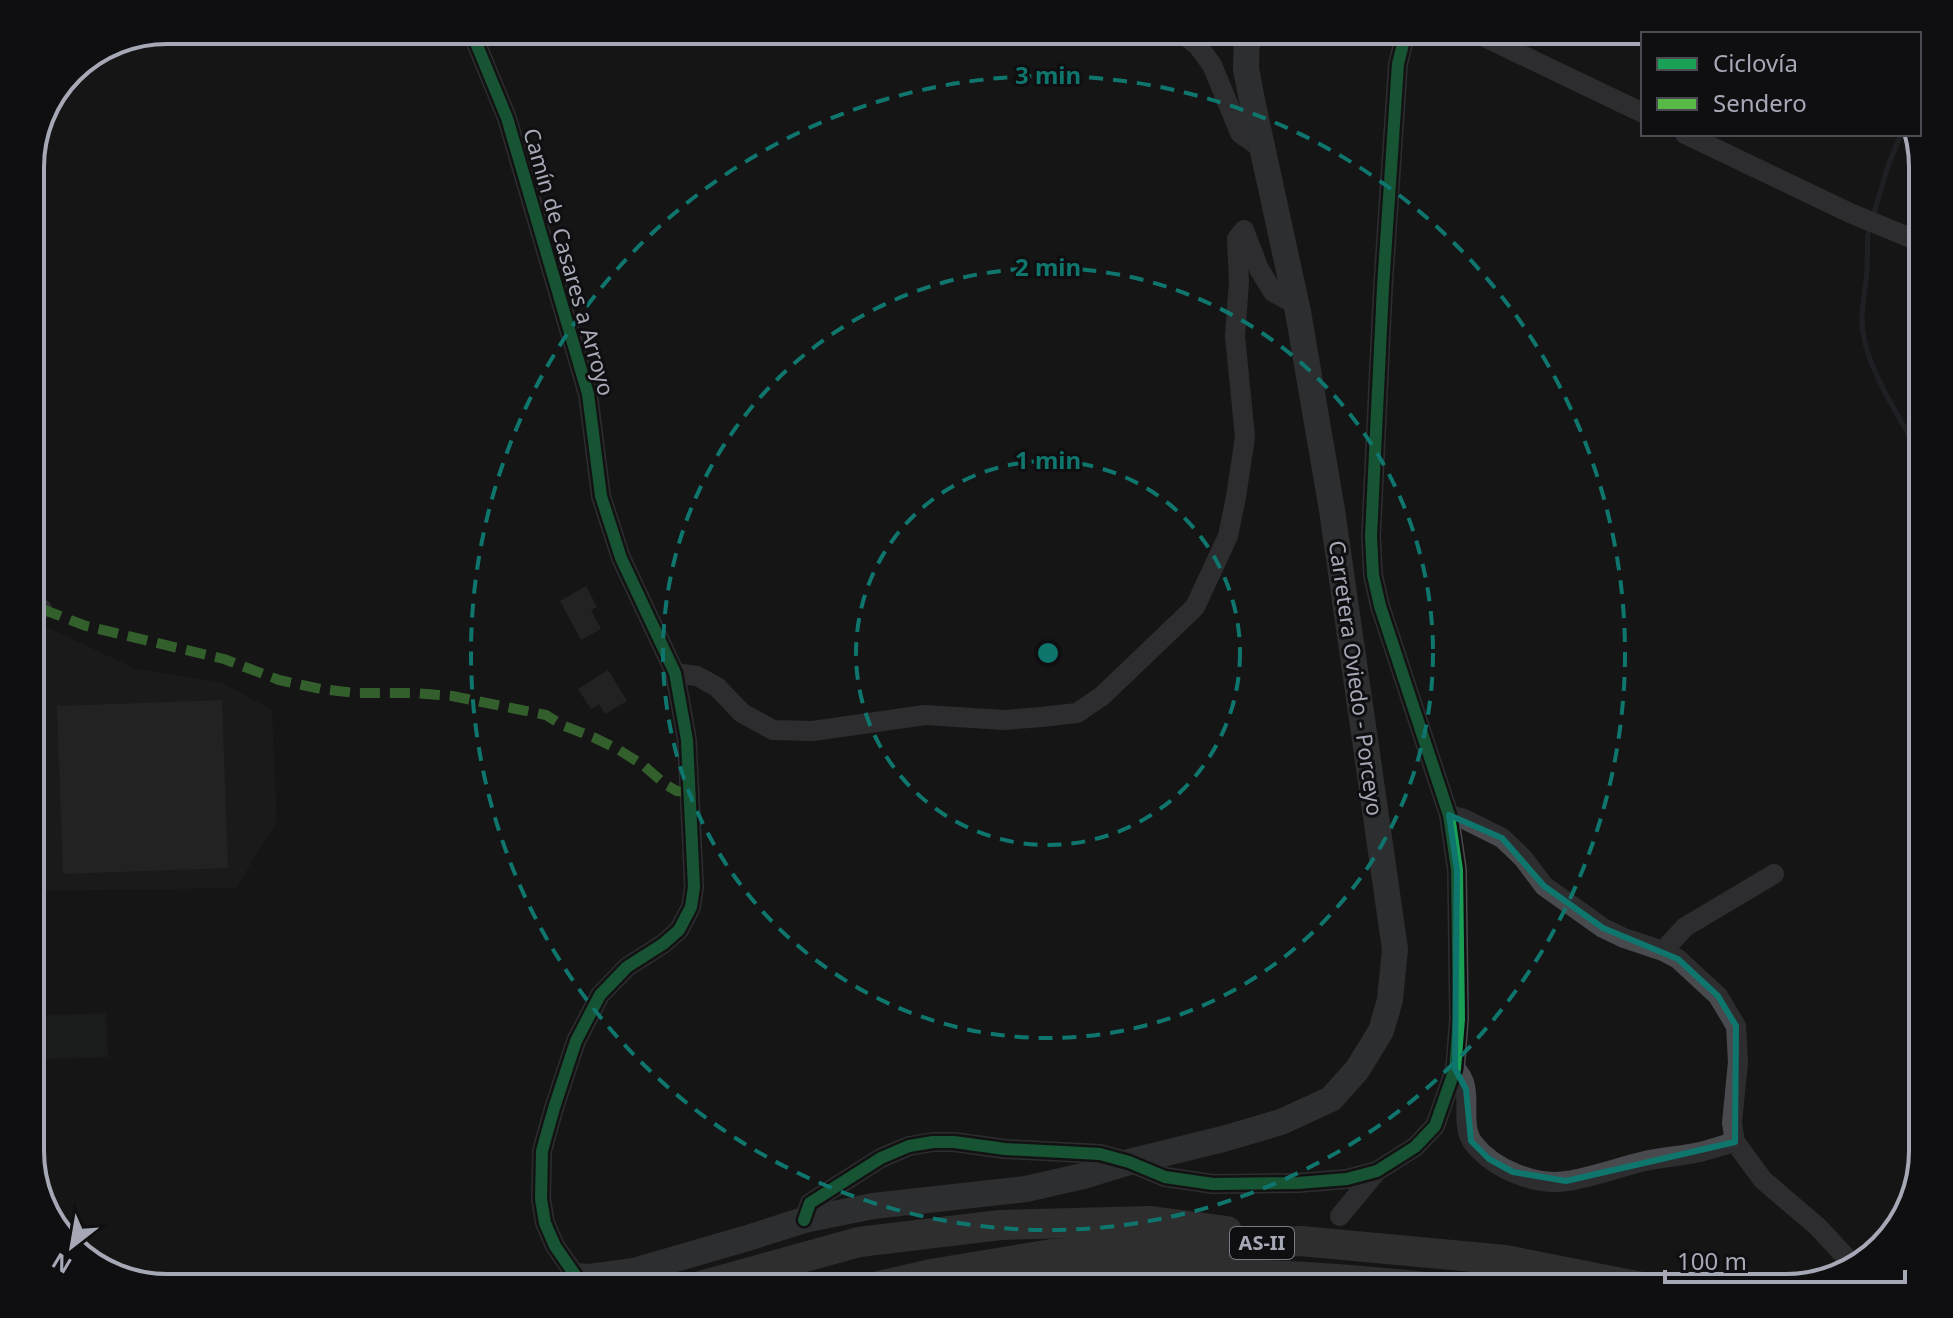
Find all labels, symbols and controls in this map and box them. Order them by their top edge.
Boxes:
legend [1641,32,1921,136]
text: Ciclovía [1713,46,1798,79]
text: 3 min [1015,58,1081,91]
text: Sendero [1713,86,1807,119]
street label: Camín de Casares a Arroyo [517,124,623,399]
text: 2 min [1015,250,1081,283]
text: 1 min [1015,443,1081,476]
street label: Carretera Oviedo - Porceyo [1323,538,1391,817]
centre of rings [1034,639,1062,667]
north arrow [32,1206,112,1286]
road number: AS-II [1230,1227,1294,1259]
scale bar [1665,1234,1905,1284]
text: 100 m [1677,1244,1747,1277]
text: N [46,1247,77,1281]

